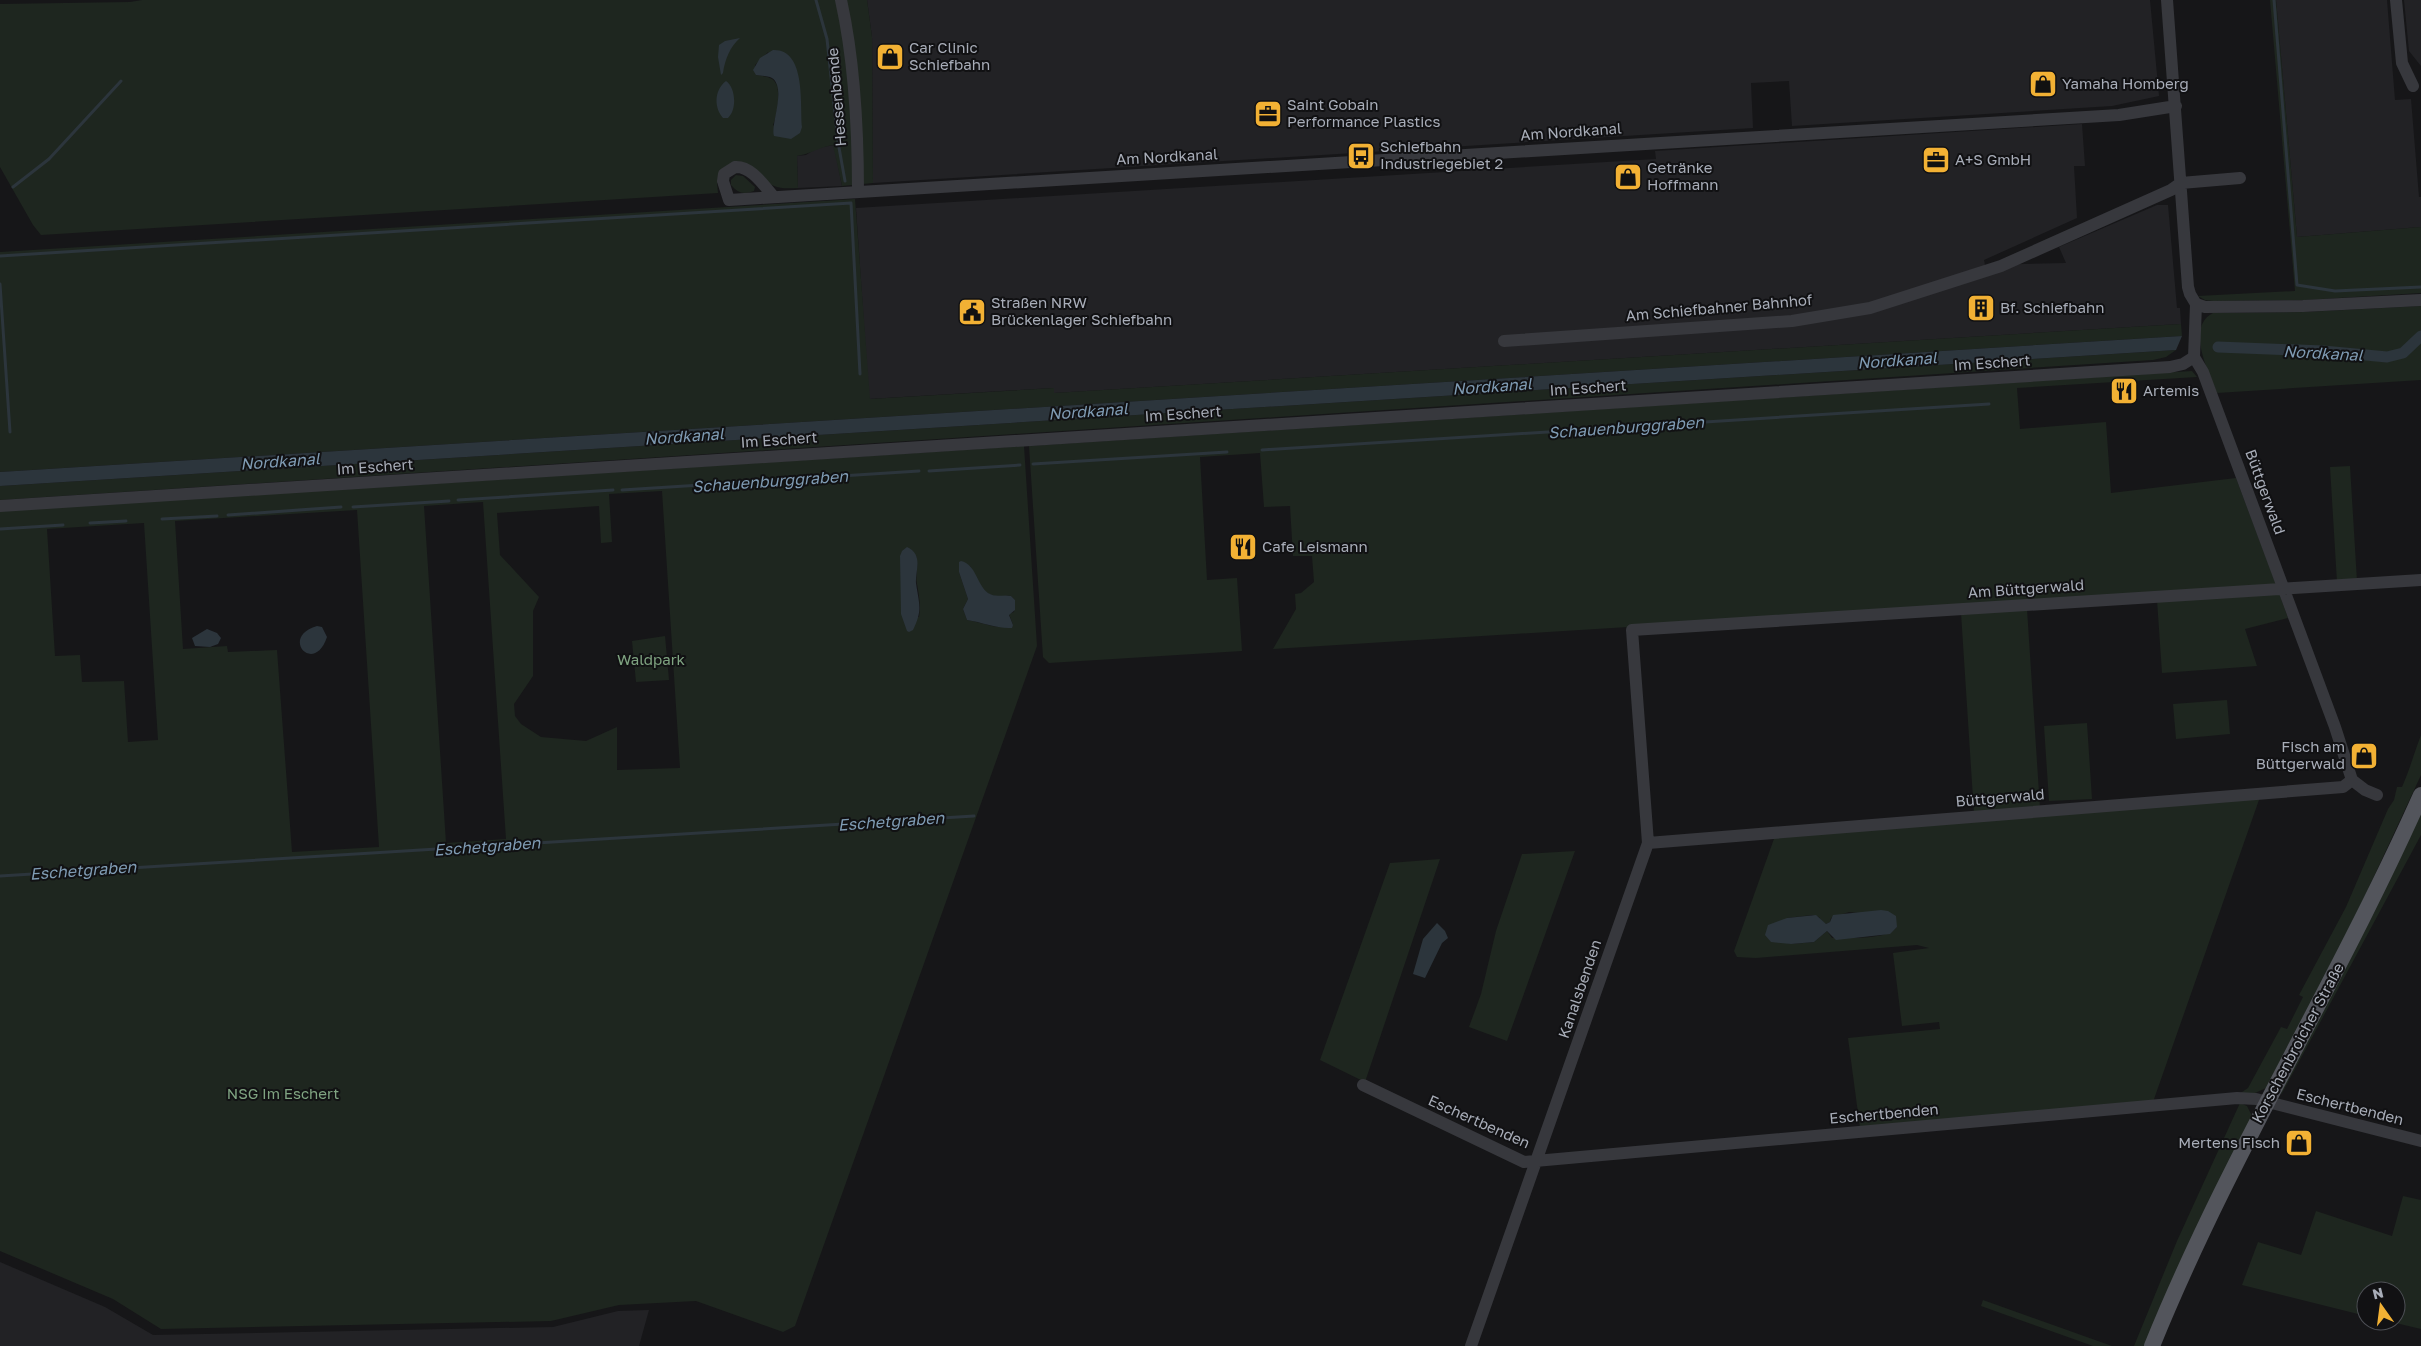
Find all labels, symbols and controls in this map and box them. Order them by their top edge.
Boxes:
place label: Car Clinic Schiefbahn [909,38,990,73]
shop icon: Car Clinic Schiefbahn [875,42,905,72]
street label: Hessenbende [823,47,849,147]
shop icon: Yamaha Homberg [2028,69,2058,99]
place label: Yamaha Homberg [2062,74,2189,92]
place label: Saint Gobain Performance Plastics [1287,95,1441,130]
office icon: Saint Gobain Performance Plastics [1253,99,1283,129]
street label: Am Nordkanal [1520,118,1622,144]
place label: Schiefbahn Industriegebiet 2 [1380,137,1503,172]
bus stop icon: Schiefbahn Industriegebiet 2 [1346,141,1376,171]
street label: Am Nordkanal [1116,144,1218,168]
office icon: A+S GmbH [1921,145,1951,175]
place label: A+S GmbH [1955,150,2031,168]
place label: Getränke Hoffmann [1647,158,1719,193]
shop icon: Getränke Hoffmann [1613,162,1643,192]
street label: Am Schiefbahner Bahnhof [1625,290,1813,324]
place label: Straßen NRW Brückenlager Schiefbahn [991,293,1172,328]
building icon: Bf. Schiefbahn [1966,293,1996,323]
public building icon: Straßen NRW Brückenlager Schiefbahn [957,297,987,327]
place label: Bf. Schiefbahn [2000,298,2104,316]
water label: Nordkanal [2283,341,2364,365]
water label: Nordkanal [1857,347,1938,373]
street label: Im Eschert [1953,350,2031,374]
water label: Nordkanal [1452,373,1533,399]
street label: Im Eschert [1549,375,1627,399]
restaurant icon: Artemis [2109,376,2139,406]
place label: Artemis [2143,381,2199,399]
water label: Nordkanal [1048,398,1129,424]
street label: Im Eschert [1144,401,1222,425]
water label: Schauenburggraben [1547,412,1706,442]
water label: Nordkanal [644,423,725,449]
street label: Im Eschert [740,427,818,451]
street label: Büttgerwald [2242,447,2290,537]
water label: Nordkanal [240,448,321,474]
street label: Im Eschert [336,454,414,478]
water label: Schauenburggraben [691,466,850,496]
restaurant icon: Cafe Leismann [1228,532,1258,562]
place label: Cafe Leismann [1262,537,1368,555]
street label: Am Büttgerwald [1967,575,2085,601]
park label: Waldpark [617,650,686,668]
place label: Fisch am Büttgerwald [2256,737,2345,772]
shop icon: Fisch am Büttgerwald [2349,741,2379,771]
street label: Büttgerwald [1955,784,2045,810]
water label: Eschetgraben [837,807,946,835]
water label: Eschetgraben [433,832,542,860]
water label: Eschetgraben [29,856,138,884]
street label: Kanalsbenden [1554,937,1604,1041]
street label: Korschenbroicher Straße [2247,959,2347,1126]
park label: NSG Im Eschert [227,1084,339,1102]
street label: Eschertbenden [2295,1084,2406,1128]
street label: Eschertbenden [1426,1091,1533,1152]
street label: Eschertbenden [1829,1099,1939,1127]
shop icon: Mertens Fisch [2284,1128,2314,1158]
place label: Mertens Fisch [2178,1133,2280,1151]
north arrow [2356,1281,2406,1331]
text: N [2371,1283,2385,1302]

